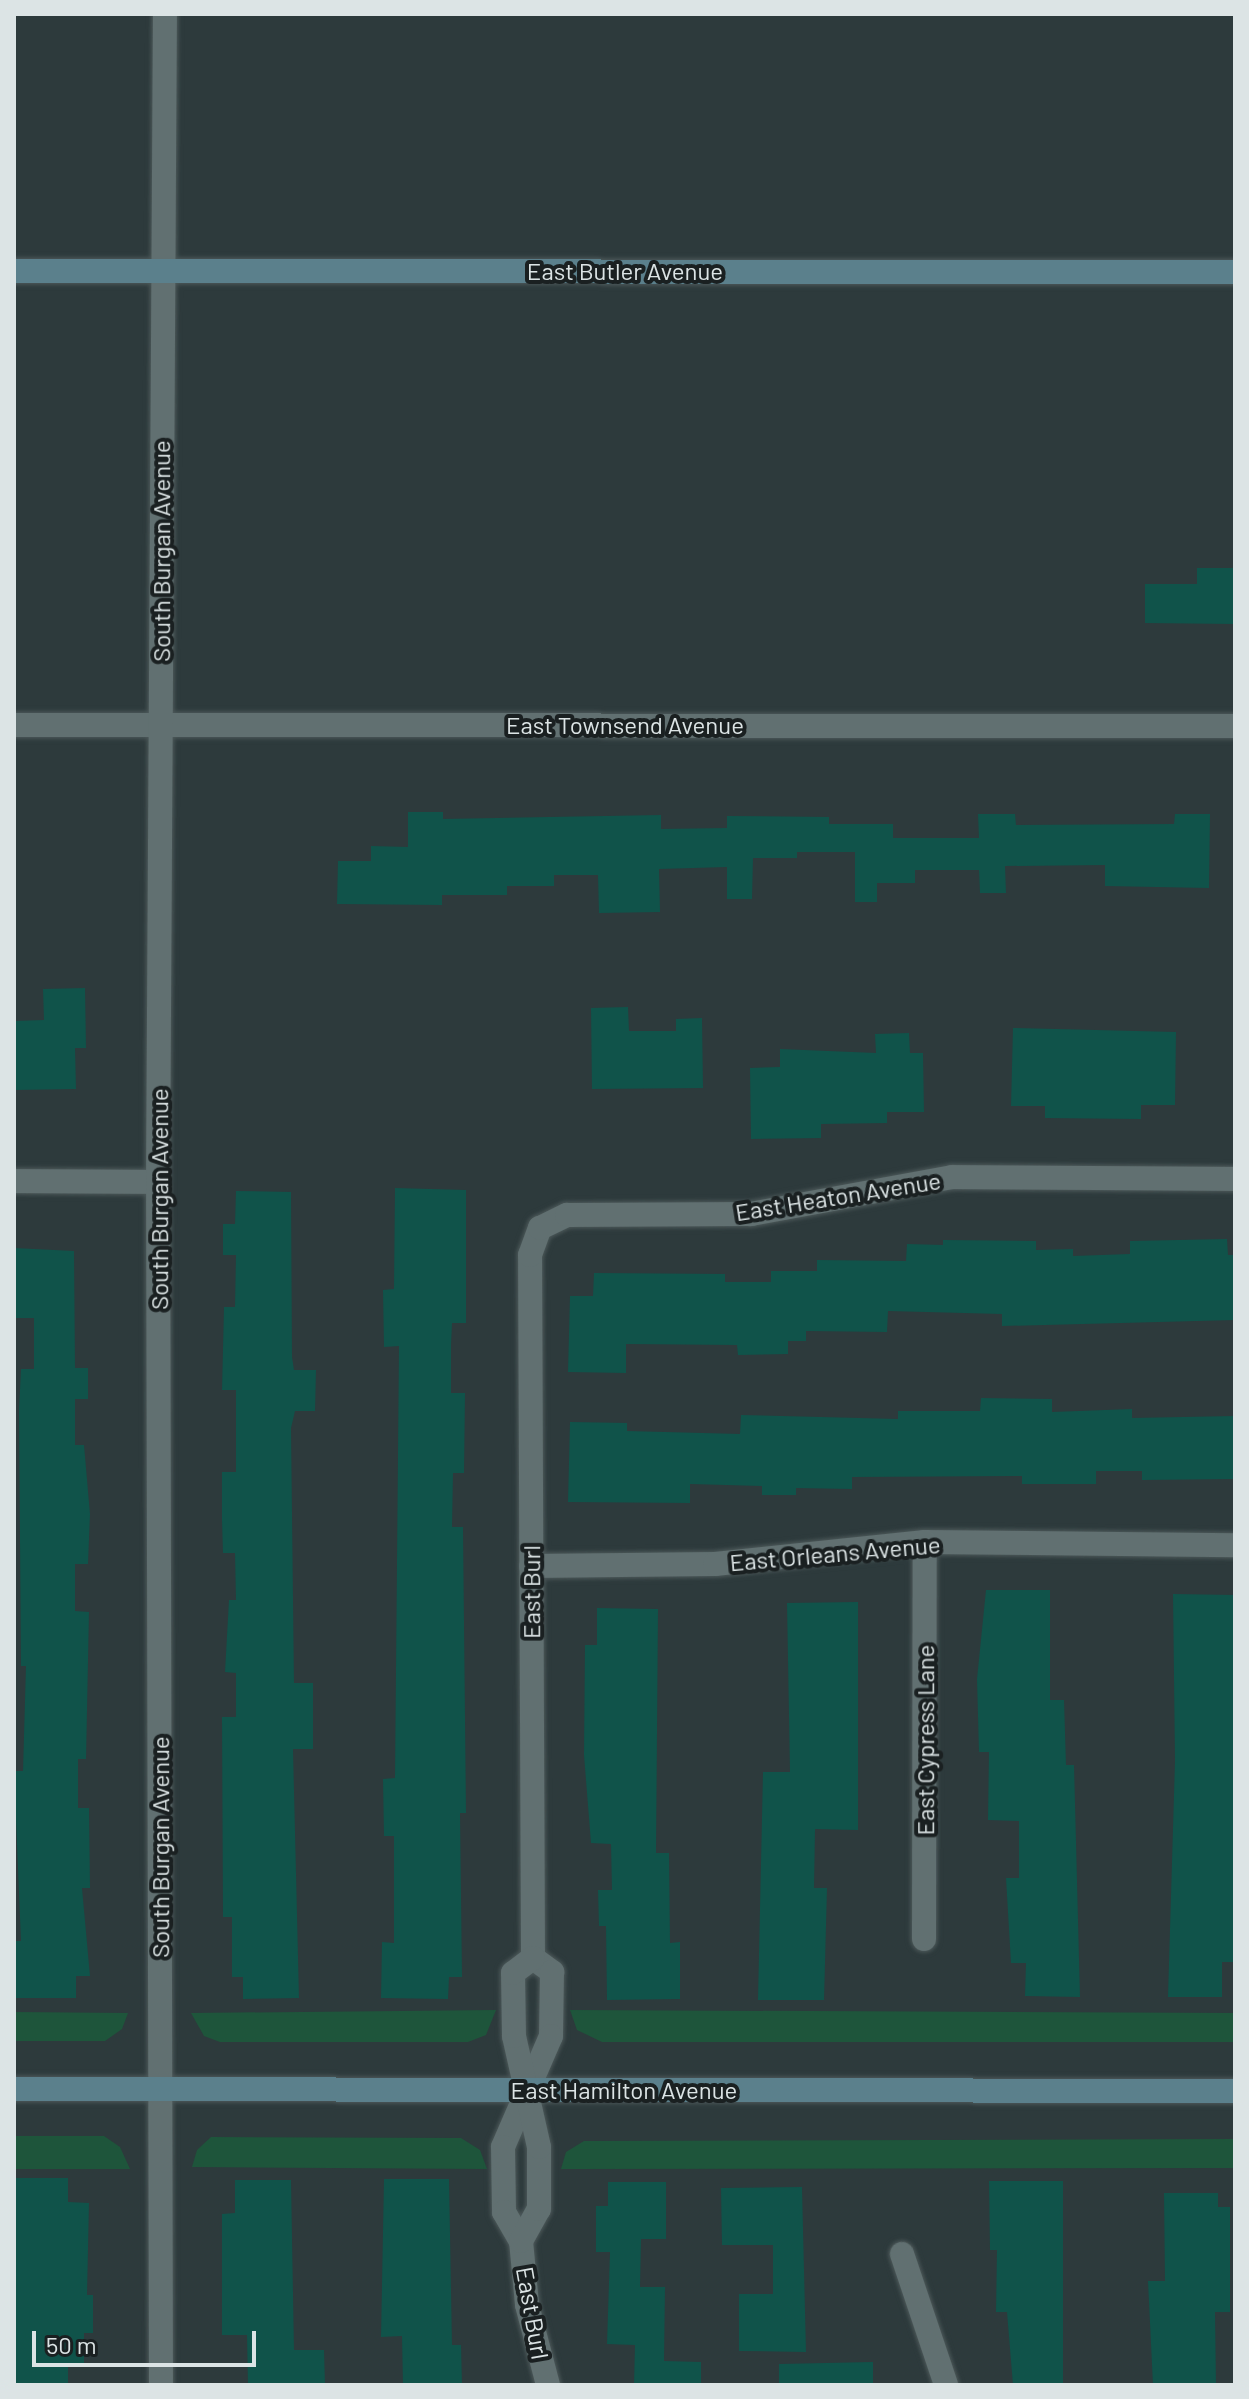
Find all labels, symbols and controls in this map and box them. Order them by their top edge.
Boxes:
street label: East Butler Avenue [527,257,723,285]
street label: South Burgan Avenue [147,440,175,662]
street label: East Townsend Avenue [506,711,744,739]
street label: South Burgan Avenue [145,1088,173,1310]
street label: East Heaton Avenue [733,1166,943,1226]
street label: East Orleans Avenue [728,1529,942,1577]
street label: East Burl [517,1545,545,1639]
street label: East Cypress Lane [911,1645,939,1835]
street label: South Burgan Avenue [146,1736,174,1958]
street label: East Hamilton Avenue [511,2076,737,2104]
street label: East Burl [511,2264,555,2362]
scale bar [36,2315,260,2365]
text: 50 m [46,2330,97,2359]

